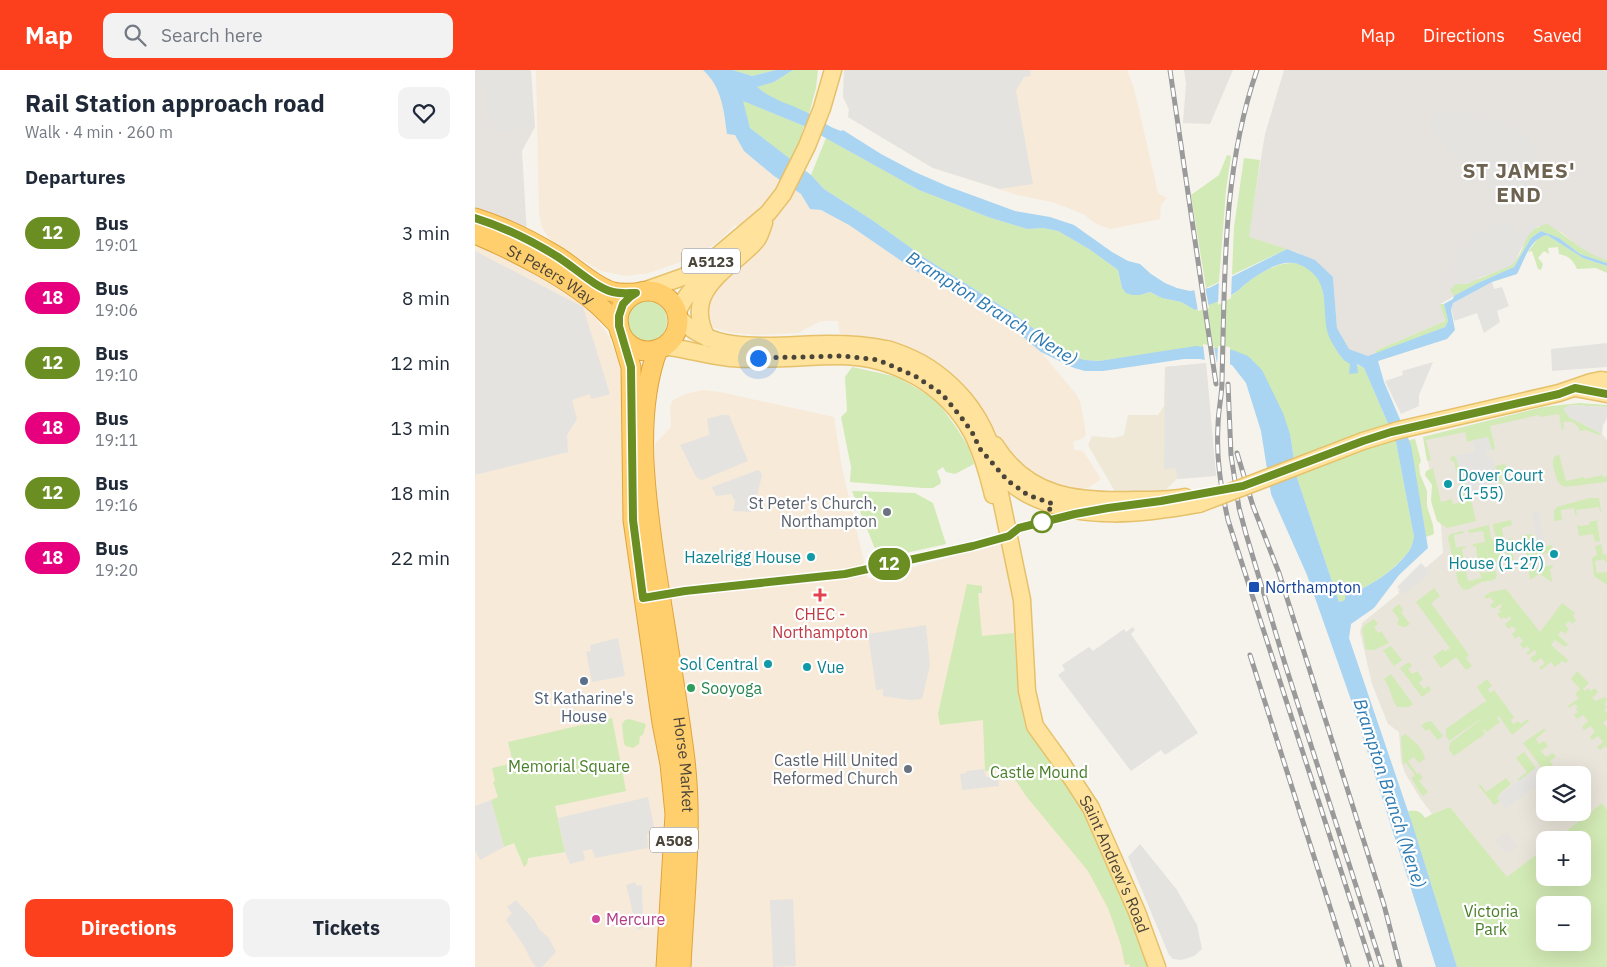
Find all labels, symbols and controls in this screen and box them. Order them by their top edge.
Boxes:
search box [103,13,453,58]
text: Map [25,19,73,51]
icon: search [121,21,149,49]
text: Search here [161,23,263,47]
text: Map [1360,24,1395,47]
text: Directions [1423,24,1505,47]
text: Saved [1533,24,1582,47]
text: Rail Station approach road [25,87,325,119]
button: heart [398,87,450,139]
text: Walk · 4 min · 260 m [25,122,173,142]
district label: ST JAMES' END [1462,156,1576,208]
text: Departures [25,165,125,189]
text: Bus [95,211,129,235]
text: 12 [42,221,63,244]
text: 3 min [402,221,450,245]
text: 19:01 [95,235,138,255]
street label: St Peters Way [504,240,599,308]
water label: Brampton Branch (Nene) [902,246,1082,370]
road number: A5123 [682,248,740,274]
text: Bus [95,276,129,300]
text: 18 [42,286,63,309]
text: 8 min [402,286,450,310]
text: 19:06 [95,300,138,320]
text: Bus [95,341,129,365]
your location [746,346,771,371]
text: 12 [42,351,63,374]
text: 12 min [391,351,450,375]
text: 19:10 [95,365,138,385]
text: Bus [95,406,129,430]
text: 18 [42,416,63,439]
text: 13 min [391,416,450,440]
text: 19:11 [95,430,138,450]
place label: Dover Court (1-55) [1458,465,1543,503]
text: Bus [95,471,129,495]
marker: Dover Court (1-55) [1442,478,1454,490]
text: 12 [42,481,63,504]
text: 18 min [391,481,450,505]
place label: St Peter's Church, Northampton [749,493,877,531]
text: 19:16 [95,495,138,515]
marker: St Peter's Church, Northampton [881,506,893,518]
unlabelled marker [1031,511,1053,533]
place label: Buckle House (1-27) [1448,535,1544,573]
text: Bus [95,536,129,560]
text: 18 [42,546,63,569]
text: 22 min [391,546,450,570]
place label: Hazelrigg House [684,547,801,567]
line badge: 12 [867,548,911,580]
marker: Buckle House (1-27) [1548,548,1560,560]
marker: Hazelrigg House [805,551,817,563]
text: 12 [878,552,900,575]
text: 19:20 [95,560,138,580]
place label: Northampton [1265,577,1361,597]
marker: Northampton [1247,580,1261,594]
marker: CHEC - Northampton [813,588,827,602]
place label: CHEC - Northampton [772,604,868,642]
place label: Sol Central [679,654,758,674]
place label: Vue [817,657,845,677]
marker: Sol Central [762,658,774,670]
marker: Vue [801,661,813,673]
marker: St Katharine's House [578,675,590,687]
place label: Sooyoga [701,678,762,698]
marker: Sooyoga [685,682,697,694]
place label: St Katharine's House [534,688,634,726]
water label: Brampton Branch (Nene) [1348,695,1432,891]
street label: Horse Market [669,715,698,813]
place label: Castle Hill United Reformed Church [772,750,898,788]
park label: Memorial Square [508,756,630,776]
park label: Castle Mound [990,762,1088,782]
marker: Castle Hill United Reformed Church [902,763,914,775]
map controls [1536,766,1591,951]
button: layers [1536,766,1591,821]
street label: Saint Andrew's Road [1075,791,1154,935]
road number: A508 [650,828,698,852]
button: + [1536,831,1591,886]
button: − [1536,896,1591,951]
button: Directions [25,899,233,957]
button: Tickets [243,899,450,957]
park label: Victoria Park [1464,901,1519,939]
place label: Mercure [606,909,665,929]
marker: Mercure [590,913,602,925]

